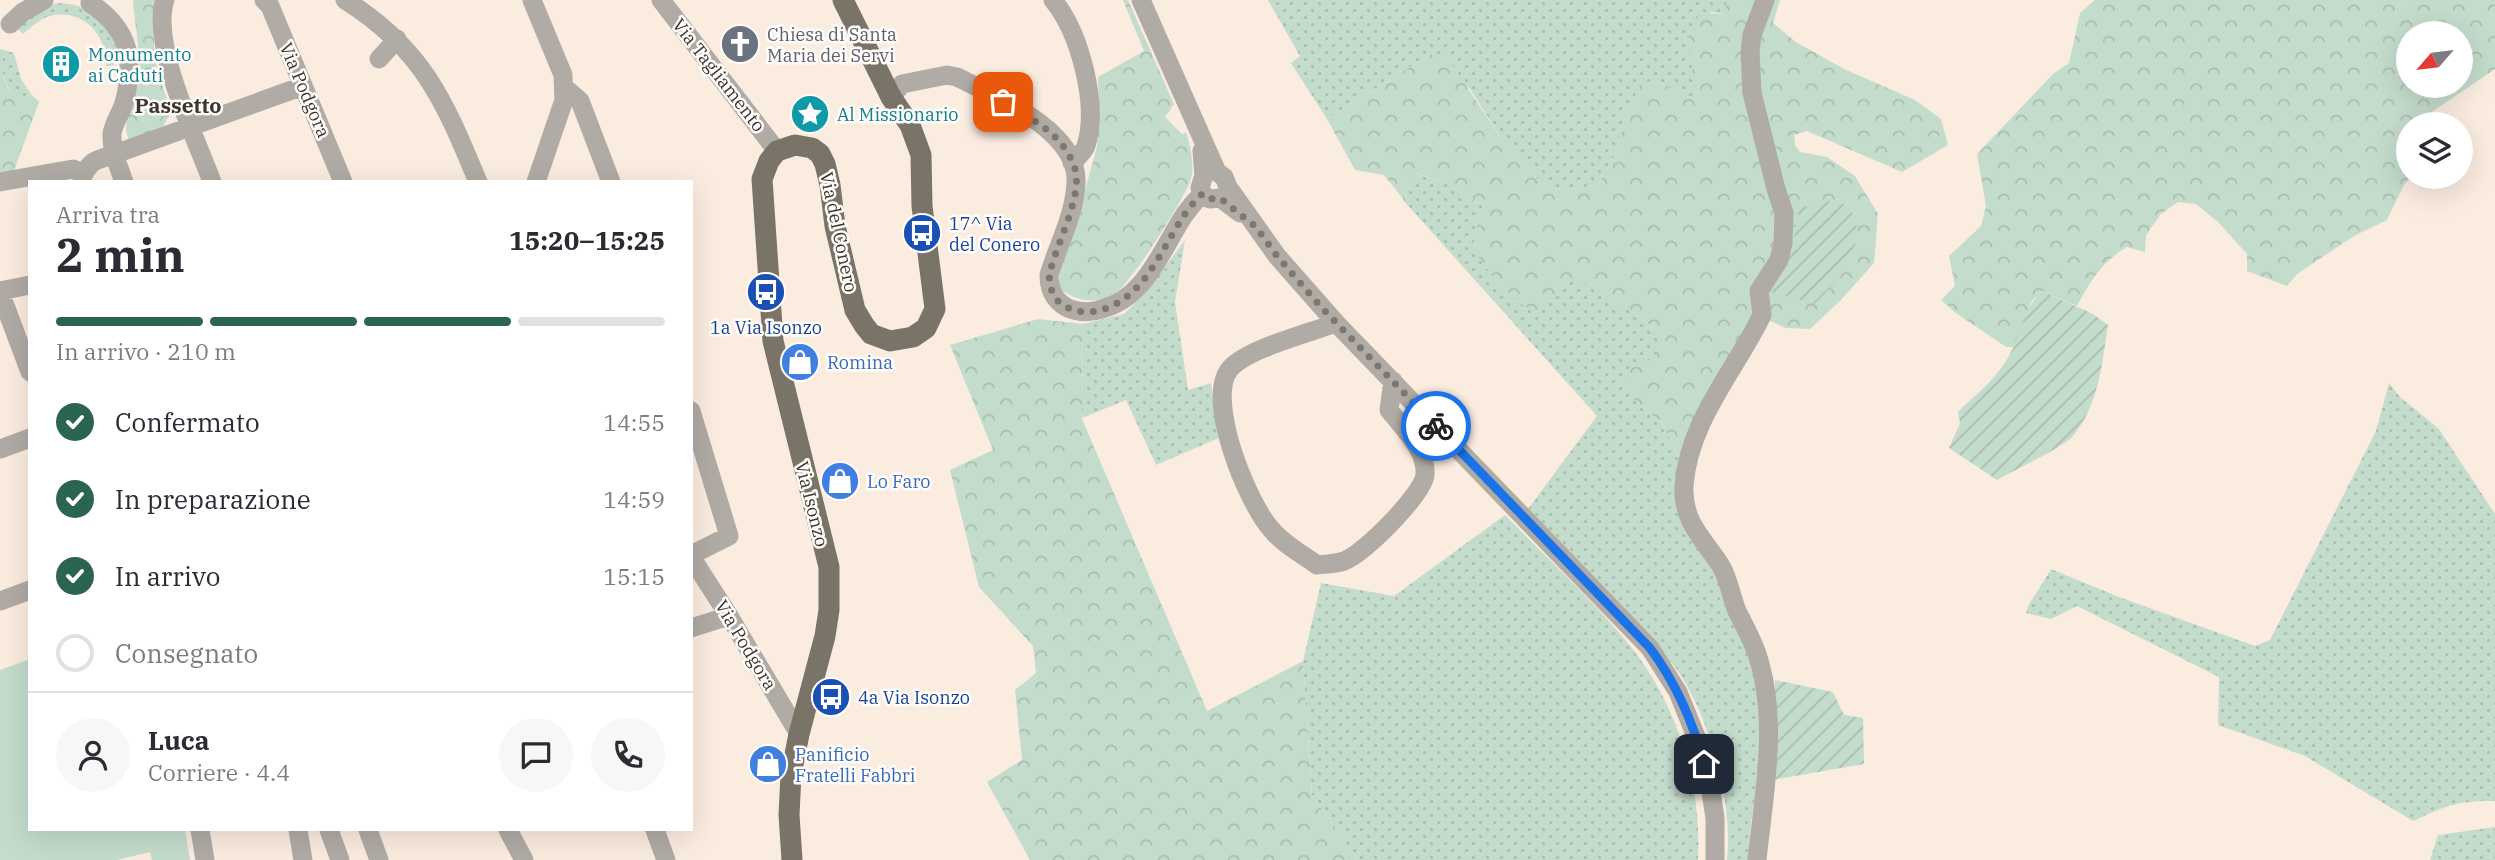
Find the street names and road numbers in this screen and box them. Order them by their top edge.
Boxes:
street label: Via Tagliamento [668,14,770,136]
street label: Via Podgora [275,39,335,141]
street label: Via del Conero [815,170,863,294]
street label: Via Isonzo [790,459,834,549]
street label: Via Podgora [710,596,782,694]

